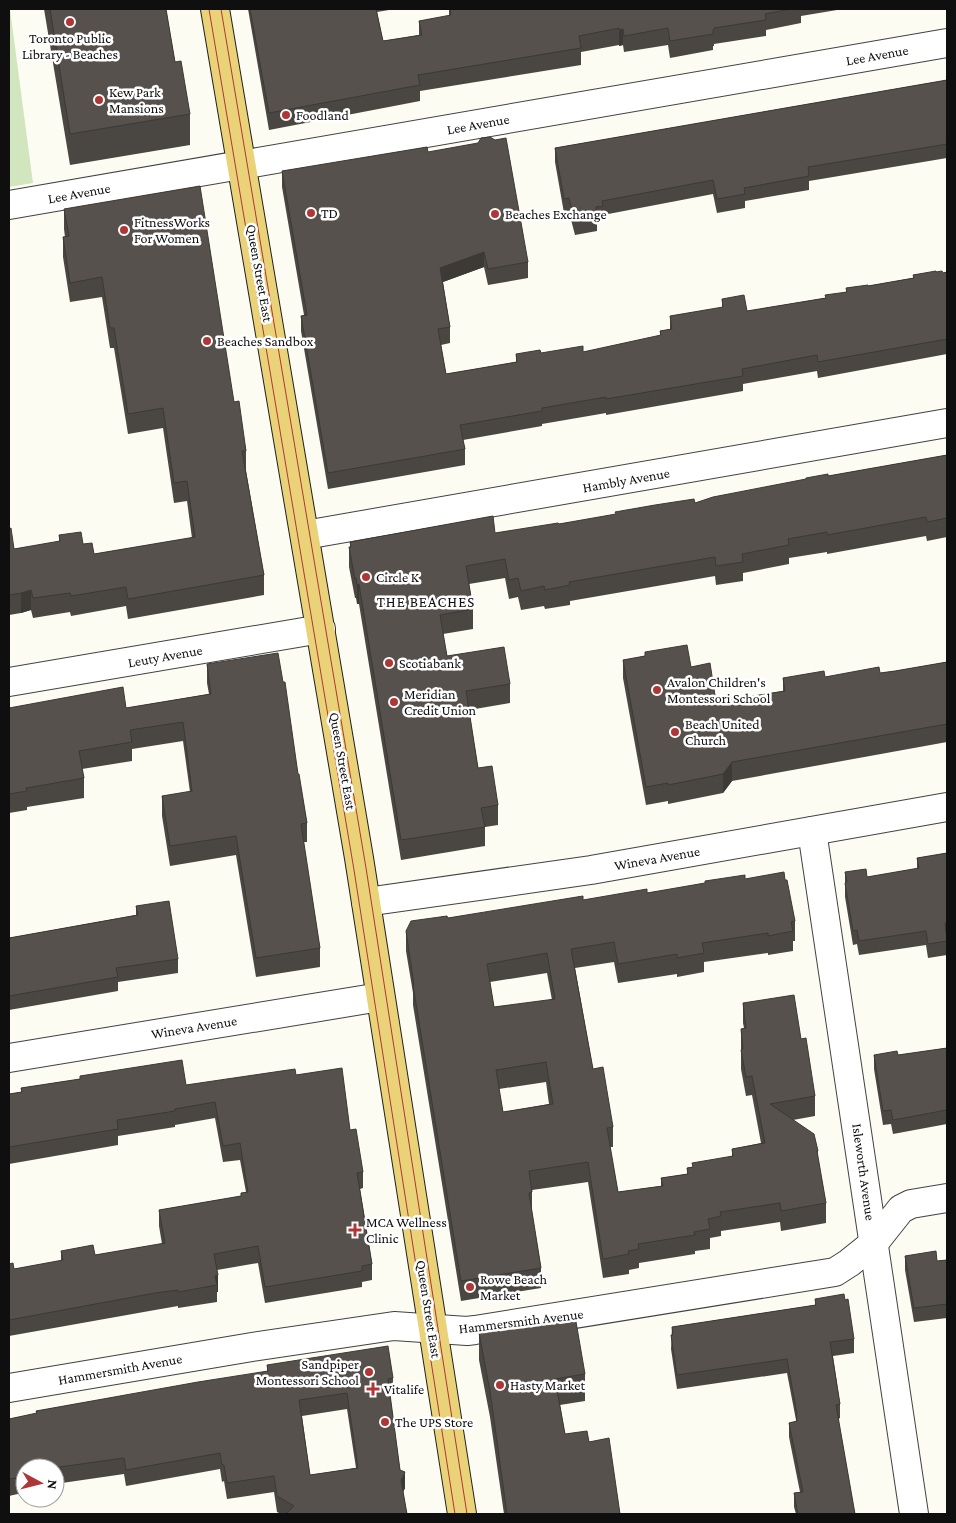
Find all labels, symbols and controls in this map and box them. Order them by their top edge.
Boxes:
marker: Toronto Public Library - Beaches [64,16,76,28]
place label: Toronto Public Library - Beaches [22,30,118,62]
street label: Lee Avenue [845,42,909,68]
place label: Kew Park Mansions [109,84,164,116]
marker: Kew Park Mansions [93,94,105,106]
place label: Foodland [296,107,350,123]
marker: Foodland [280,109,292,121]
street label: Lee Avenue [446,111,510,137]
street label: Lee Avenue [47,180,111,206]
place label: TD [321,205,338,221]
place label: Beaches Exchange [505,206,607,222]
marker: TD [305,207,317,219]
marker: Beaches Exchange [489,208,501,220]
place label: FitnessWorks For Women [134,214,210,246]
street label: Queen Street East [244,223,277,323]
marker: FitnessWorks For Women [118,224,130,236]
place label: Beaches Sandbox [217,333,314,349]
marker: Beaches Sandbox [201,335,213,347]
street label: Hambly Avenue [581,464,671,496]
place label: Circle K [376,569,420,585]
marker: Circle K [360,571,372,583]
district label: THE BEACHES [377,594,475,610]
street label: Leuty Avenue [126,642,204,670]
place label: Scotiabank [399,655,461,671]
marker: Scotiabank [383,657,395,669]
place label: Avalon Children's Montessori School [667,674,771,706]
marker: Avalon Children's Montessori School [651,684,663,696]
place label: Meridian Credit Union [404,686,477,718]
marker: Meridian Credit Union [388,696,400,708]
street label: Queen Street East [327,711,360,811]
place label: Beach United Church [685,716,760,748]
marker: Beach United Church [669,726,681,738]
street label: Wineva Avenue [613,843,701,873]
street label: Wineva Avenue [150,1012,238,1042]
street label: Isleworth Avenue [849,1123,879,1221]
place label: MCA Wellness Clinic [366,1214,447,1246]
marker: MCA Wellness Clinic [348,1223,362,1237]
street label: Queen Street East [413,1259,445,1359]
place label: Rowe Beach Market [480,1271,547,1303]
marker: Rowe Beach Market [464,1281,476,1293]
street label: Hammersmith Avenue [458,1305,584,1337]
street label: Hammersmith Avenue [57,1350,183,1388]
place label: Sandpiper Montessori School [256,1356,359,1388]
marker: Sandpiper Montessori School [363,1366,375,1378]
place label: Hasty Market [510,1377,586,1393]
marker: Hasty Market [494,1379,506,1391]
place label: Vitalife [384,1381,424,1397]
marker: Vitalife [366,1382,380,1396]
place label: The UPS Store [395,1414,473,1430]
marker: The UPS Store [379,1416,391,1428]
north arrow [15,1458,65,1508]
text: N [44,1479,61,1491]

